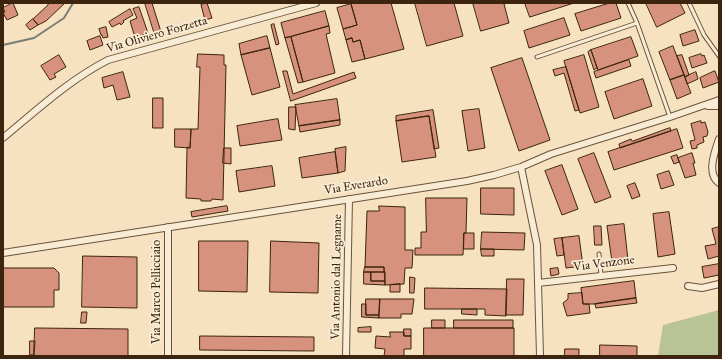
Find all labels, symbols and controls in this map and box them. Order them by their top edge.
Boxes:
street label: Via Oliviero Forzetta [105,14,209,56]
street label: Via Everardo [323,174,389,198]
street label: Via Antonio dal Legname [329,214,345,340]
street label: Via Marco Pellicciaio [150,240,164,344]
street label: Via Venzone [573,253,635,275]

